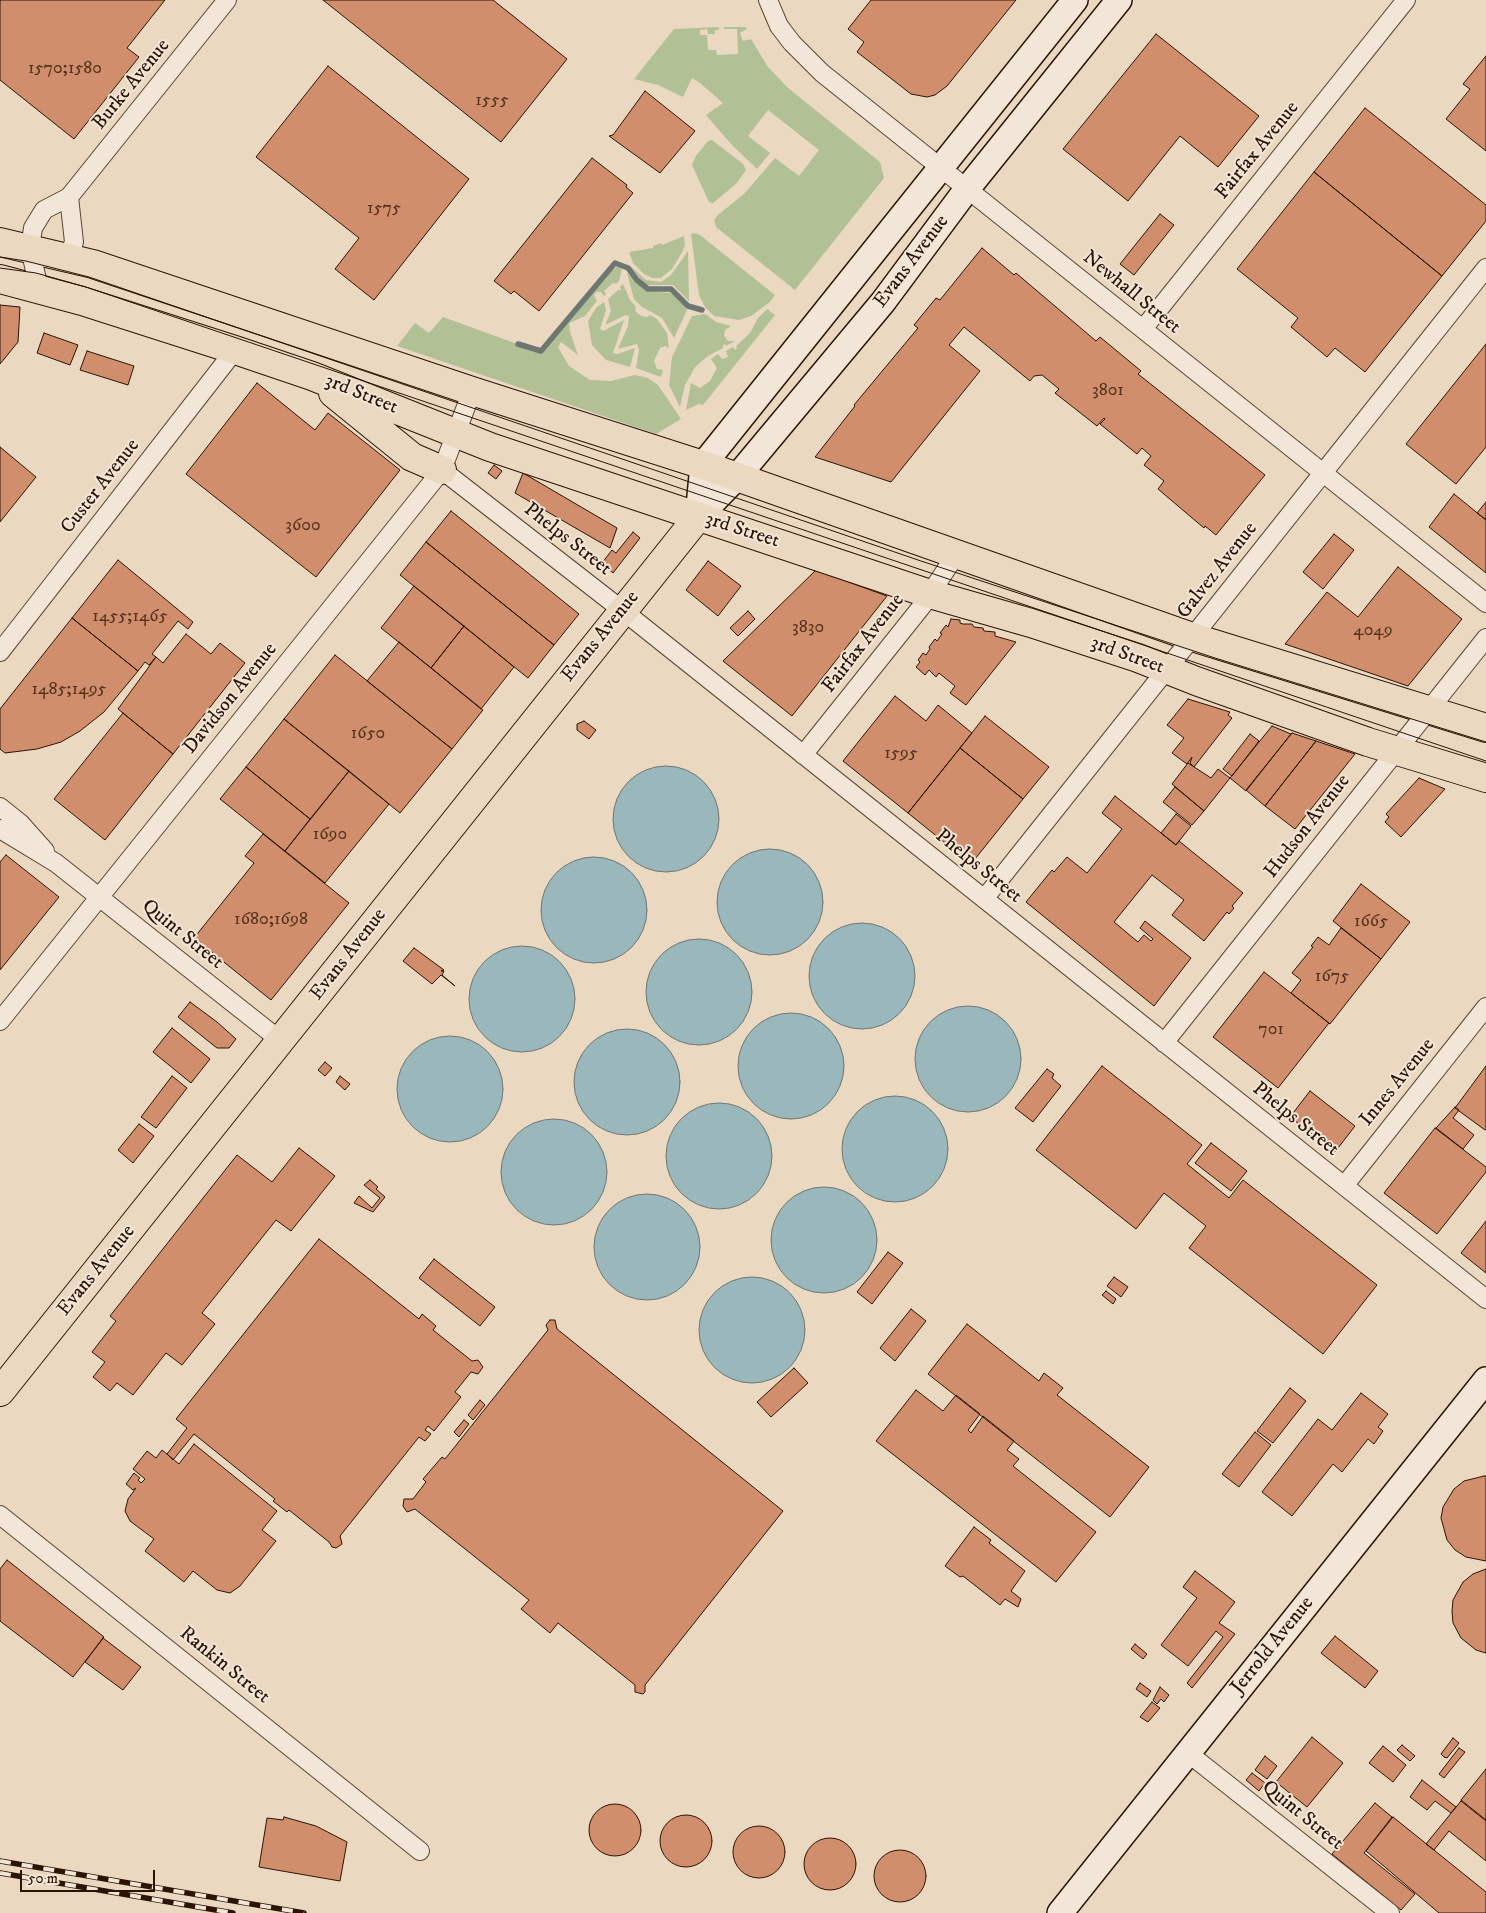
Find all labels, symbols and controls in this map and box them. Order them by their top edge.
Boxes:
street label: Burke Avenue [88,35,176,135]
house number: 1570;1580 [28,58,102,80]
house number: 1555 [475,90,509,112]
street label: Fairfax Avenue [1211,97,1305,205]
house number: 1575 [367,198,401,220]
street label: Evans Avenue [869,211,955,313]
street label: Newhall Street [1077,246,1185,340]
street label: 3rd Street [321,370,401,420]
house number: 3801 [1092,380,1124,402]
street label: Custer Avenue [57,435,145,539]
street label: Phelps Street [518,498,616,582]
street label: 3rd Street [702,508,782,554]
house number: 3600 [285,515,321,537]
street label: Galvez Avenue [1173,518,1263,624]
street label: Evans Avenue [557,587,645,687]
street label: Fairfax Avenue [818,590,910,698]
house number: 1455;1465 [92,606,168,628]
house number: 3830 [792,617,824,639]
house number: 4049 [1353,620,1393,642]
street label: 3rd Street [1087,632,1167,680]
street label: Davidson Avenue [179,639,283,759]
house number: 1485;1495 [31,679,107,701]
house number: 1650 [351,723,385,745]
house number: 1595 [884,743,918,765]
street label: Hudson Avenue [1260,770,1356,884]
house number: 1690 [313,824,347,846]
street label: Phelps Street [930,825,1026,909]
street label: Quint Street [136,895,228,975]
street label: Evans Avenue [306,904,392,1006]
house number: 1680;1698 [234,909,308,931]
house number: 1665 [1354,911,1388,933]
house number: 1675 [1315,966,1349,988]
house number: 701 [1258,1019,1284,1041]
street label: Innes Avenue [1355,1034,1441,1132]
street label: Phelps Street [1247,1078,1343,1162]
street label: Evans Avenue [53,1221,141,1321]
street label: Jerrold Avenue [1226,1592,1320,1700]
street label: Rankin Street [174,1622,274,1710]
street label: Quint Street [1256,1776,1348,1856]
scale bar [22,1860,158,1892]
text: 50 m [28,1869,58,1888]

